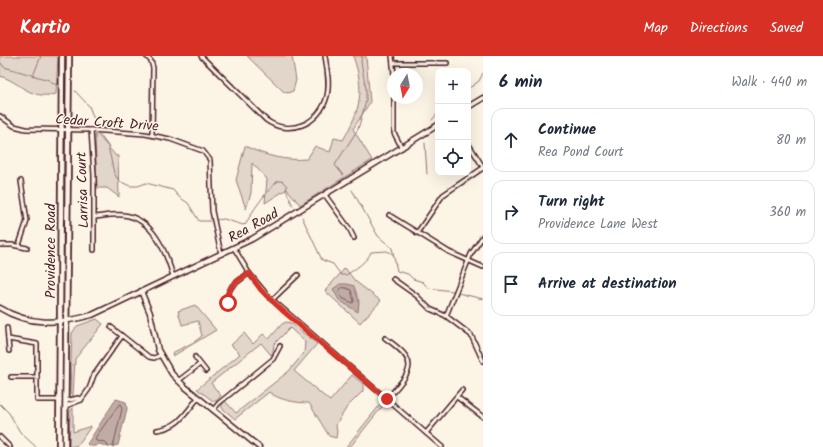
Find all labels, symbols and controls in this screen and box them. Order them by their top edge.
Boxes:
text: Kartio [20,13,70,43]
text: Map [643,17,668,39]
text: Directions [690,17,748,39]
text: Saved [770,17,803,39]
north arrow [387,68,423,104]
map controls [435,68,471,176]
button: + [435,68,471,104]
text: 6 min [499,69,543,96]
text: Walk · 440 m [732,72,807,93]
button: − [435,104,471,140]
street label: Cedar Croft Drive [55,108,160,138]
text: Continue [538,118,596,142]
icon: ahead [500,129,522,151]
text: 80 m [776,130,806,151]
button: locate [435,140,471,176]
text: Rea Pond Court [538,142,624,163]
street label: Larrisa Court [71,151,95,229]
text: Turn right [538,190,605,214]
icon: right [500,201,522,223]
street label: Rea Road [224,202,284,249]
text: 360 m [769,202,806,223]
street label: Providence Road [40,203,62,298]
text: Providence Lane West [538,214,658,235]
text: Arrive at destination [538,272,677,296]
icon: arrive [500,273,522,295]
route start [219,294,237,312]
route end [378,390,396,408]

